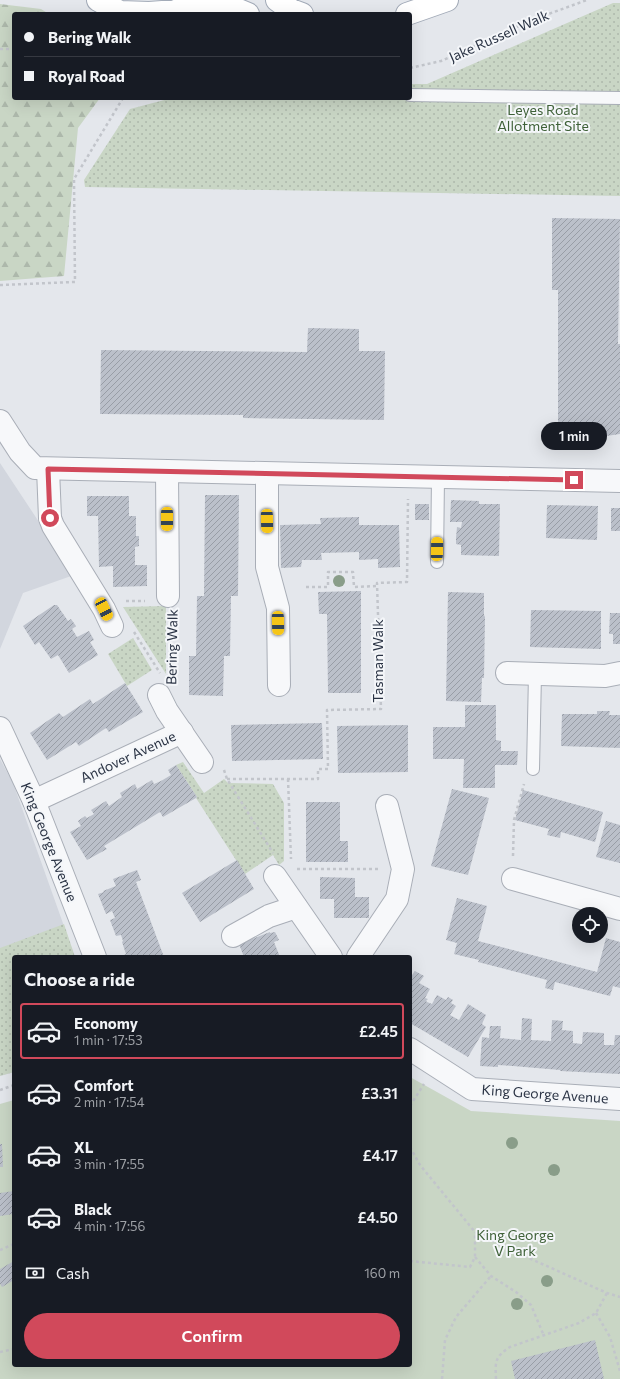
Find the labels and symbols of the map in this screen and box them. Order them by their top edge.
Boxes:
street label: Jake Russell Walk [446,6,552,65]
park label: Leyes Road Allotment Site [497,101,589,134]
callout: 1 min [541,422,607,450]
route end [565,471,583,489]
car [161,507,173,531]
route start [41,509,59,527]
car [261,509,273,533]
car [431,537,443,561]
car [93,596,115,622]
street label: Bering Walk [162,608,181,685]
car [272,611,284,635]
street label: Tasman Walk [369,619,386,703]
street label: Andover Avenue [77,727,178,786]
street label: King George Avenue [18,780,81,904]
street label: King George Avenue [481,1081,609,1106]
park label: King George V Park [476,1226,554,1259]

